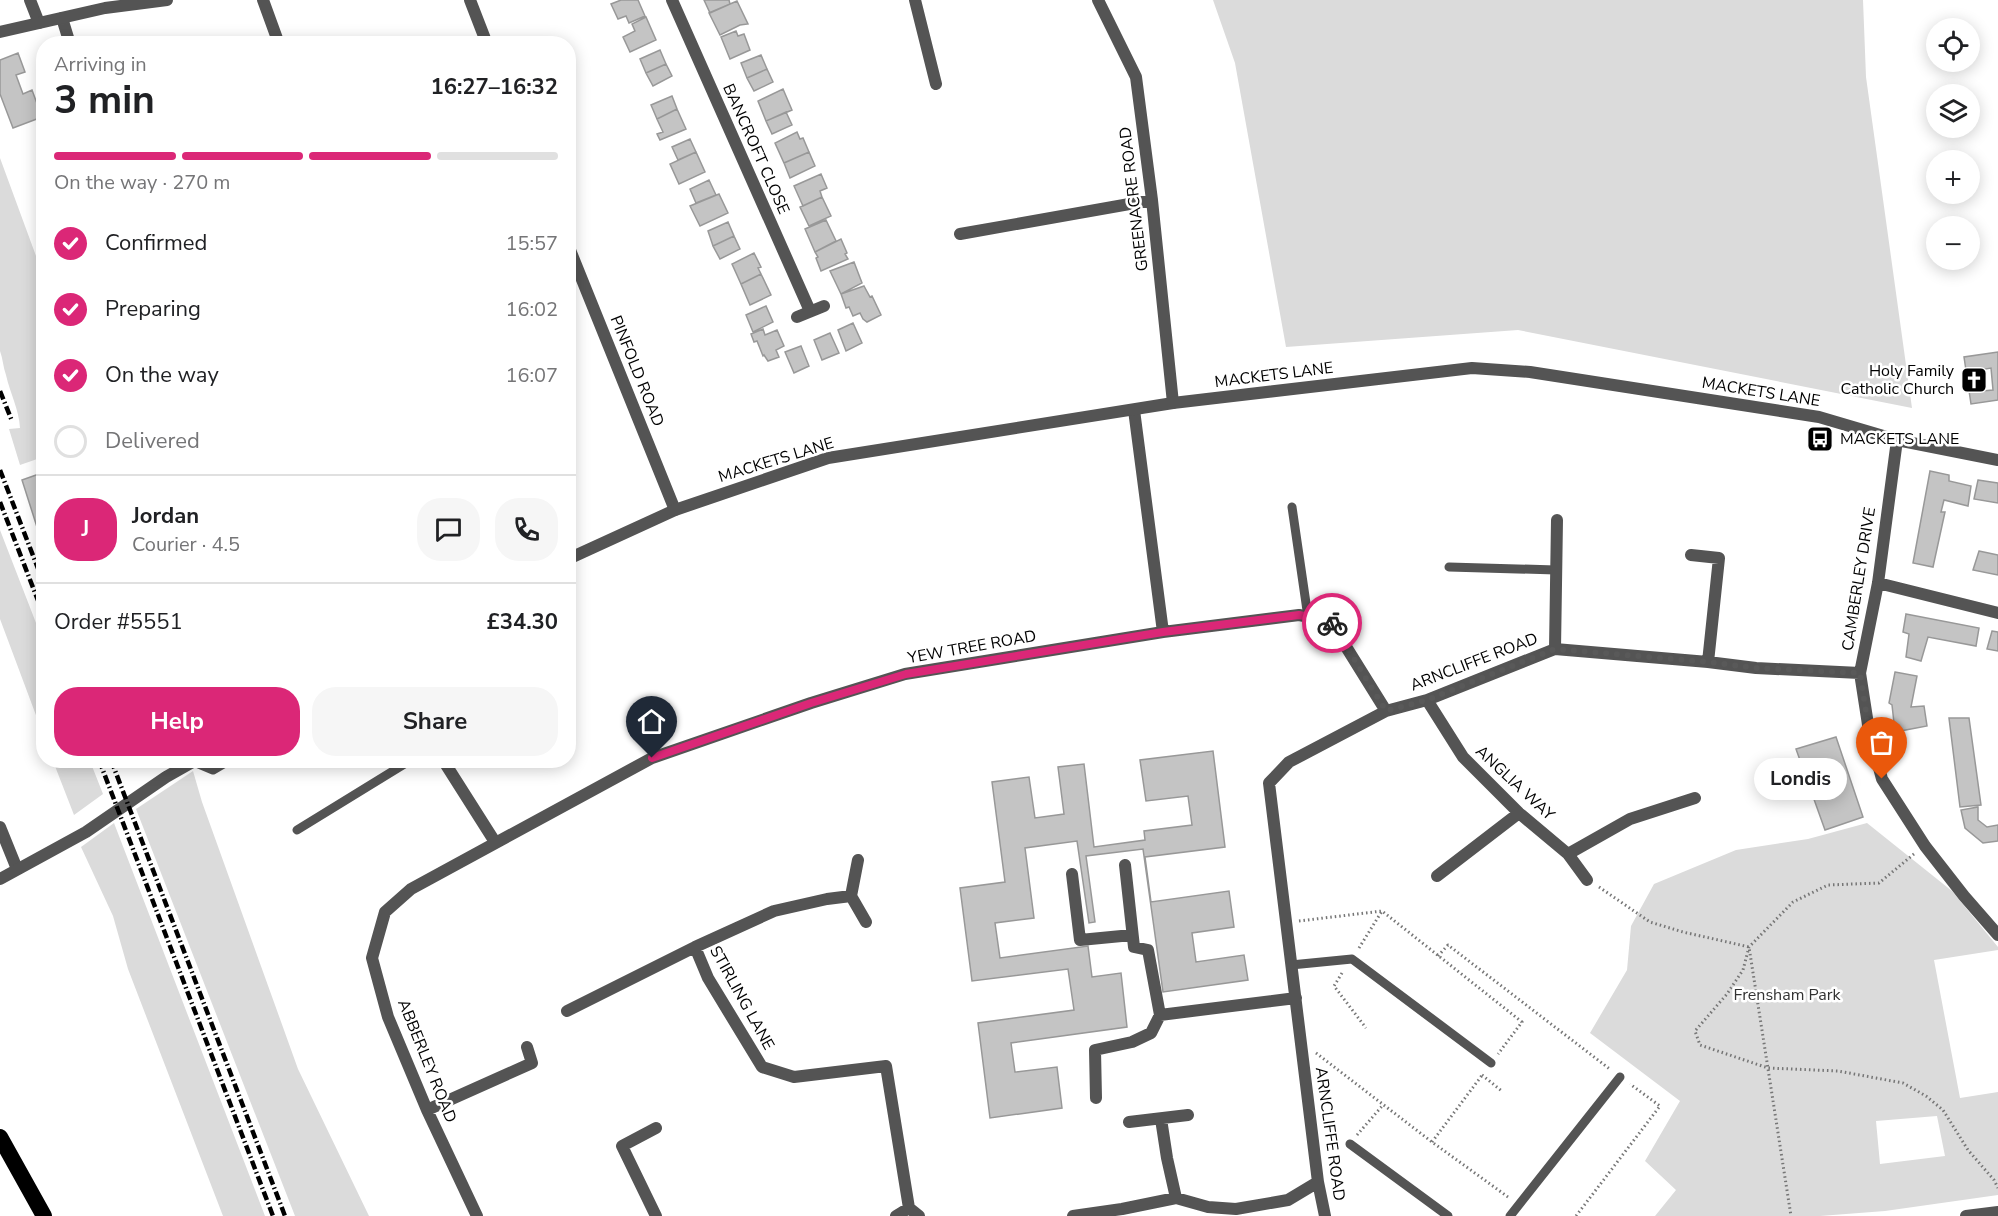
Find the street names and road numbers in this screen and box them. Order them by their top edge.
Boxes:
street label: BANCROFT CLOSE [717,80,795,218]
street label: GREENACRE ROAD [1114,125,1154,273]
street label: PINFOLD ROAD [605,312,669,430]
street label: MACKETS LANE [1213,357,1335,393]
street label: MACKETS LANE [1700,372,1822,412]
street label: MACKETS LANE [716,432,836,488]
street label: CAMBERLEY DRIVE [1837,506,1881,652]
street label: YEW TREE ROAD [905,625,1038,669]
street label: ARNCLIFFE ROAD [1407,628,1541,696]
street label: ANGLIA WAY [1471,741,1560,826]
street label: STIRLING LANE [704,942,780,1054]
street label: ABBERLEY ROAD [392,996,462,1126]
street label: ARNCLIFFE ROAD [1310,1066,1350,1202]

